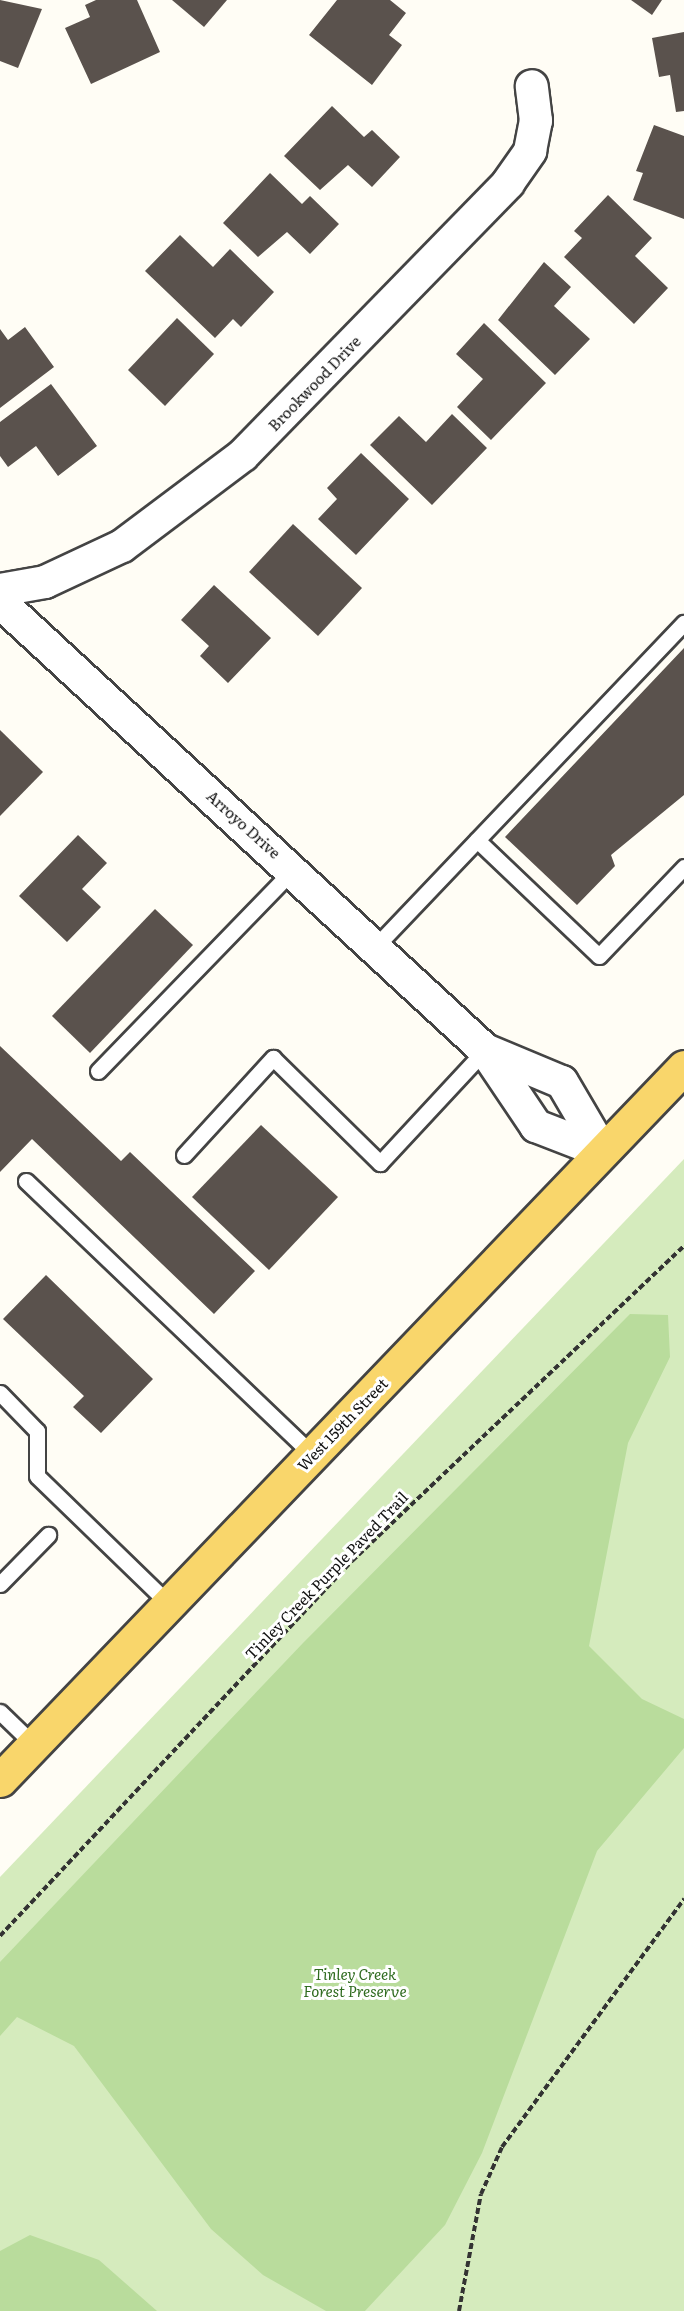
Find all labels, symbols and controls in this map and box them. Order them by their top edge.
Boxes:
street label: Brookwood Drive [264,332,364,434]
street label: Arroyo Drive [203,786,285,862]
street label: West 159th Street [293,1374,391,1474]
street label: Tinley Creek Purple Paved Trail [241,1487,411,1663]
park label: Tinley Creek Forest Preserve [303,1964,407,1999]

